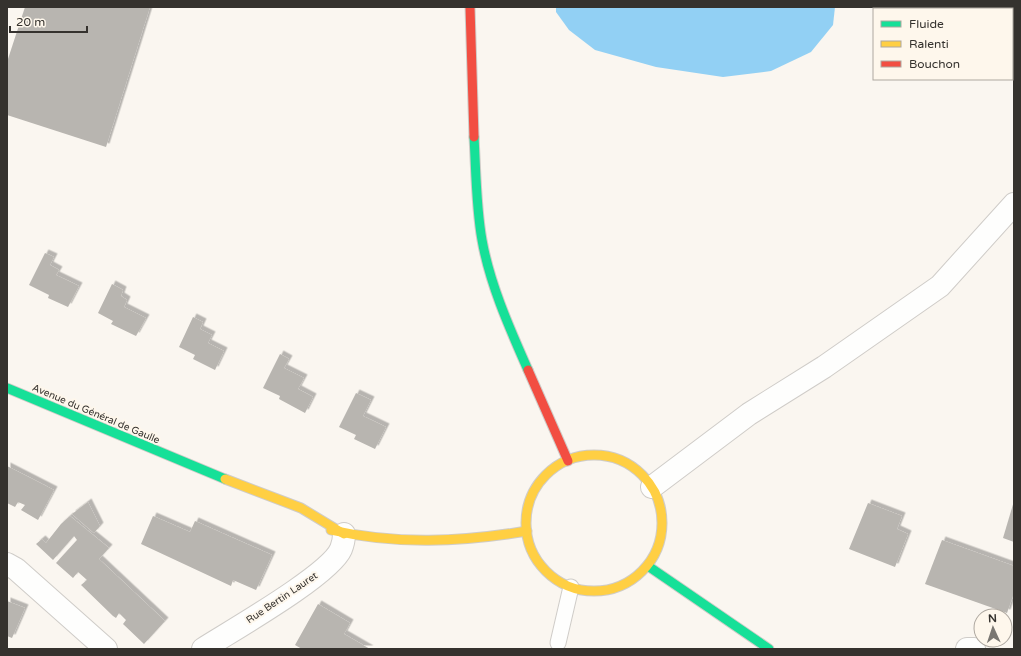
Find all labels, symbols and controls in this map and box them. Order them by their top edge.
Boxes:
scale bar [10,8,87,34]
legend [873,8,1013,80]
text: 20 m [16,15,45,29]
text: Fluide [909,17,944,31]
text: Ralenti [909,37,949,51]
text: Bouchon [909,57,960,71]
street label: Avenue du Général de Gaulle [30,382,162,446]
street label: Rue Bertin Lauret [244,570,320,626]
north arrow [973,608,1013,648]
text: N [988,612,997,625]

